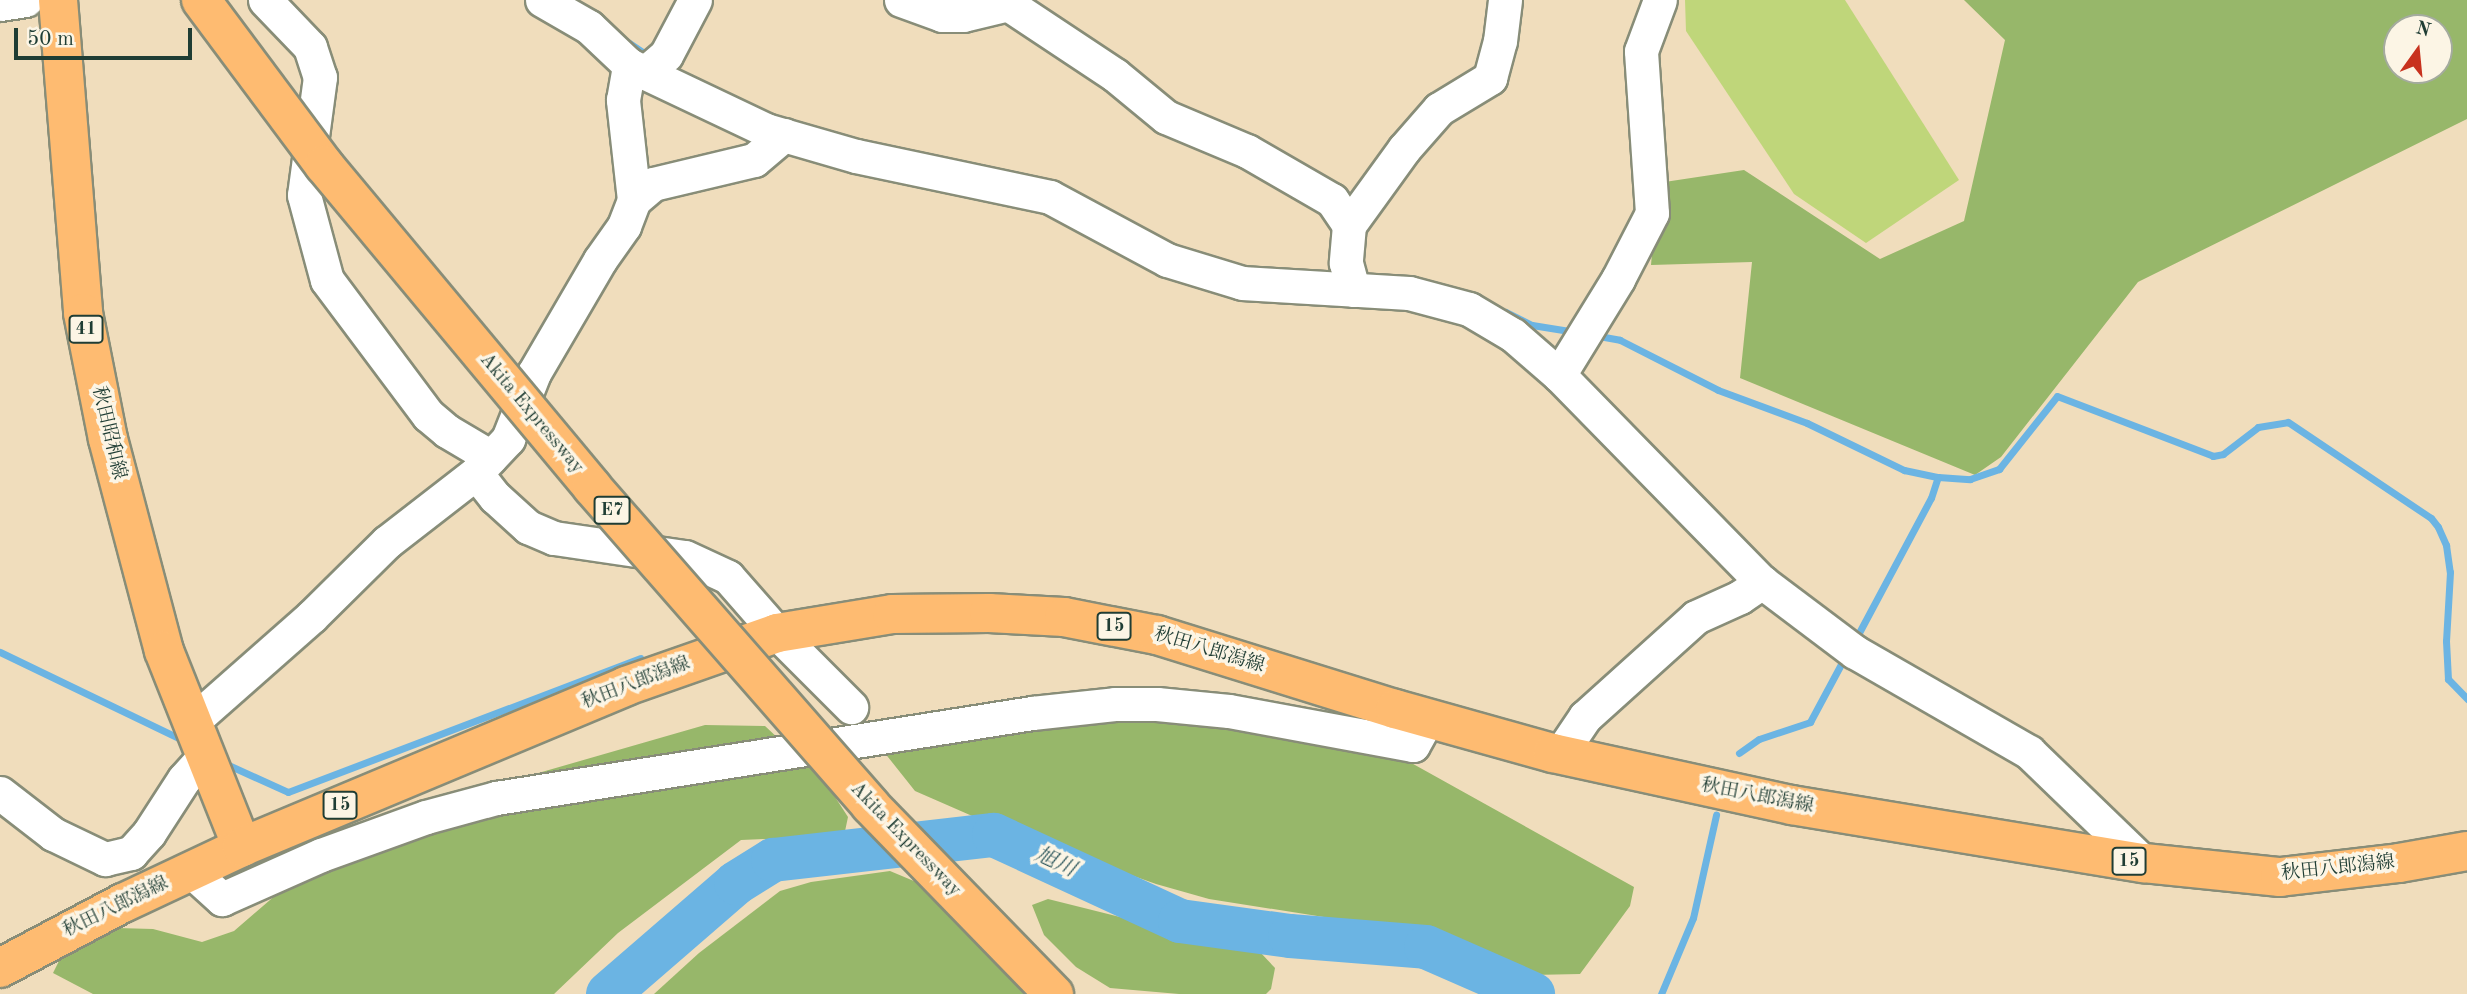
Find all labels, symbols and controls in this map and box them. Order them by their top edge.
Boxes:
scale bar [18,14,196,58]
north arrow [2383,14,2453,84]
text: N [2414,19,2433,41]
text: 50 m [27,29,74,50]
road number: 41 [68,314,104,344]
street label: Akita Expressway [474,349,588,479]
street label: 秋田昭和線 [86,384,130,482]
road number: E7 [593,496,631,524]
road number: 15 [1096,612,1132,640]
street label: 秋田八郎潟線 [1151,623,1267,679]
street label: 秋田八郎潟線 [579,653,693,715]
street label: 秋田八郎潟線 [1699,775,1815,819]
street label: Akita Expressway [845,778,965,902]
road number: 15 [322,790,358,820]
water label: 旭川 [1031,843,1079,883]
road number: 15 [2112,846,2146,876]
street label: 秋田八郎潟線 [2280,852,2396,886]
street label: 秋田八郎潟線 [60,873,172,943]

